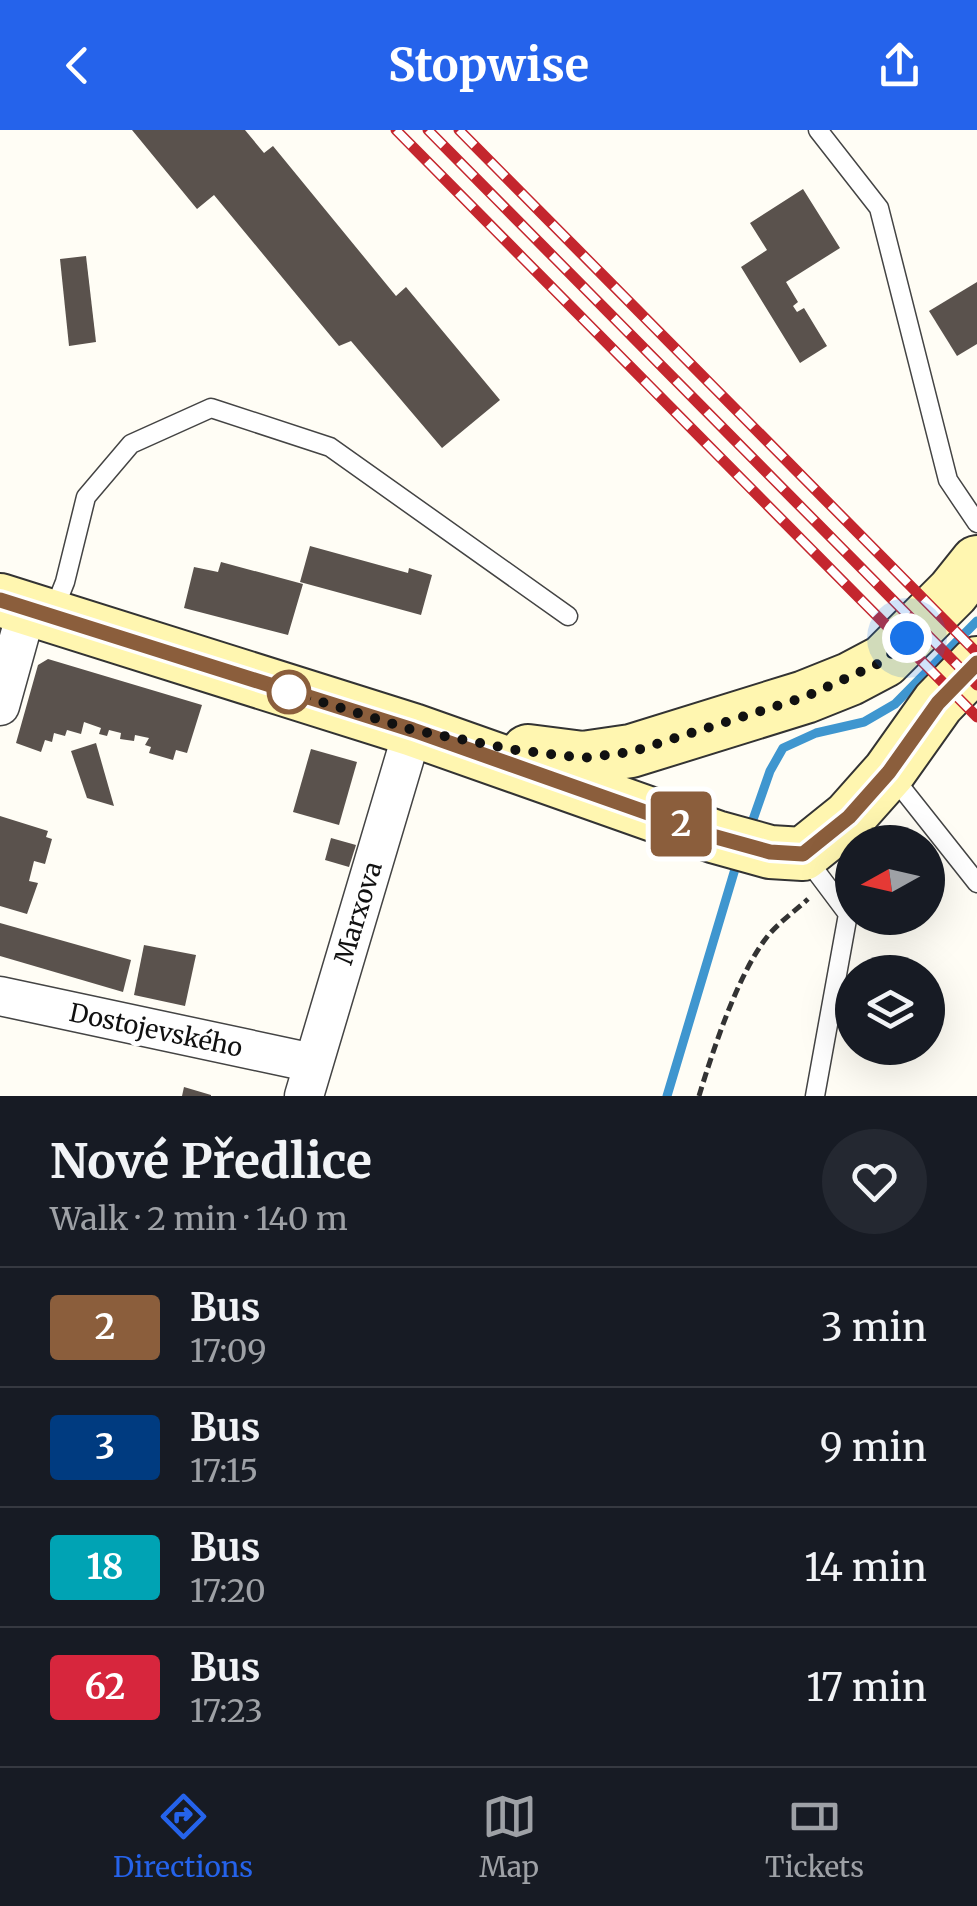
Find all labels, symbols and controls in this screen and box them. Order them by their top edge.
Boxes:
text: Stopwise [388,37,589,93]
icon: back [50,38,105,93]
icon: share [872,38,927,93]
your location [882,613,932,663]
unlabelled marker [268,671,310,713]
line badge: 2 [648,792,714,856]
text: 2 [671,802,691,846]
north arrow [835,825,945,935]
map controls [835,825,945,1065]
street label: Marxova [327,858,389,968]
button: layers [835,955,945,1065]
street label: Dostojevského [67,996,245,1064]
button: heart [822,1129,927,1234]
text: Nové Předlice [50,1131,372,1191]
text: Walk · 2 min · 140 m [50,1199,348,1239]
text: Bus [190,1284,260,1331]
text: 3 min [821,1304,927,1351]
text: 2 [95,1305,115,1349]
text: 17:09 [190,1331,267,1371]
text: Bus [190,1404,260,1451]
text: 9 min [820,1424,927,1471]
text: 3 [95,1425,115,1469]
text: 17:15 [190,1451,258,1491]
text: Bus [190,1524,260,1571]
text: 14 min [804,1544,927,1591]
text: 18 [87,1545,123,1589]
text: 17:20 [190,1571,266,1611]
text: Bus [190,1644,260,1691]
text: 17 min [806,1664,927,1711]
text: 62 [85,1665,125,1709]
text: 17:23 [190,1691,263,1731]
tab: Directions [113,1789,253,1885]
tab: Map [479,1789,539,1885]
tab: Tickets [765,1789,864,1885]

